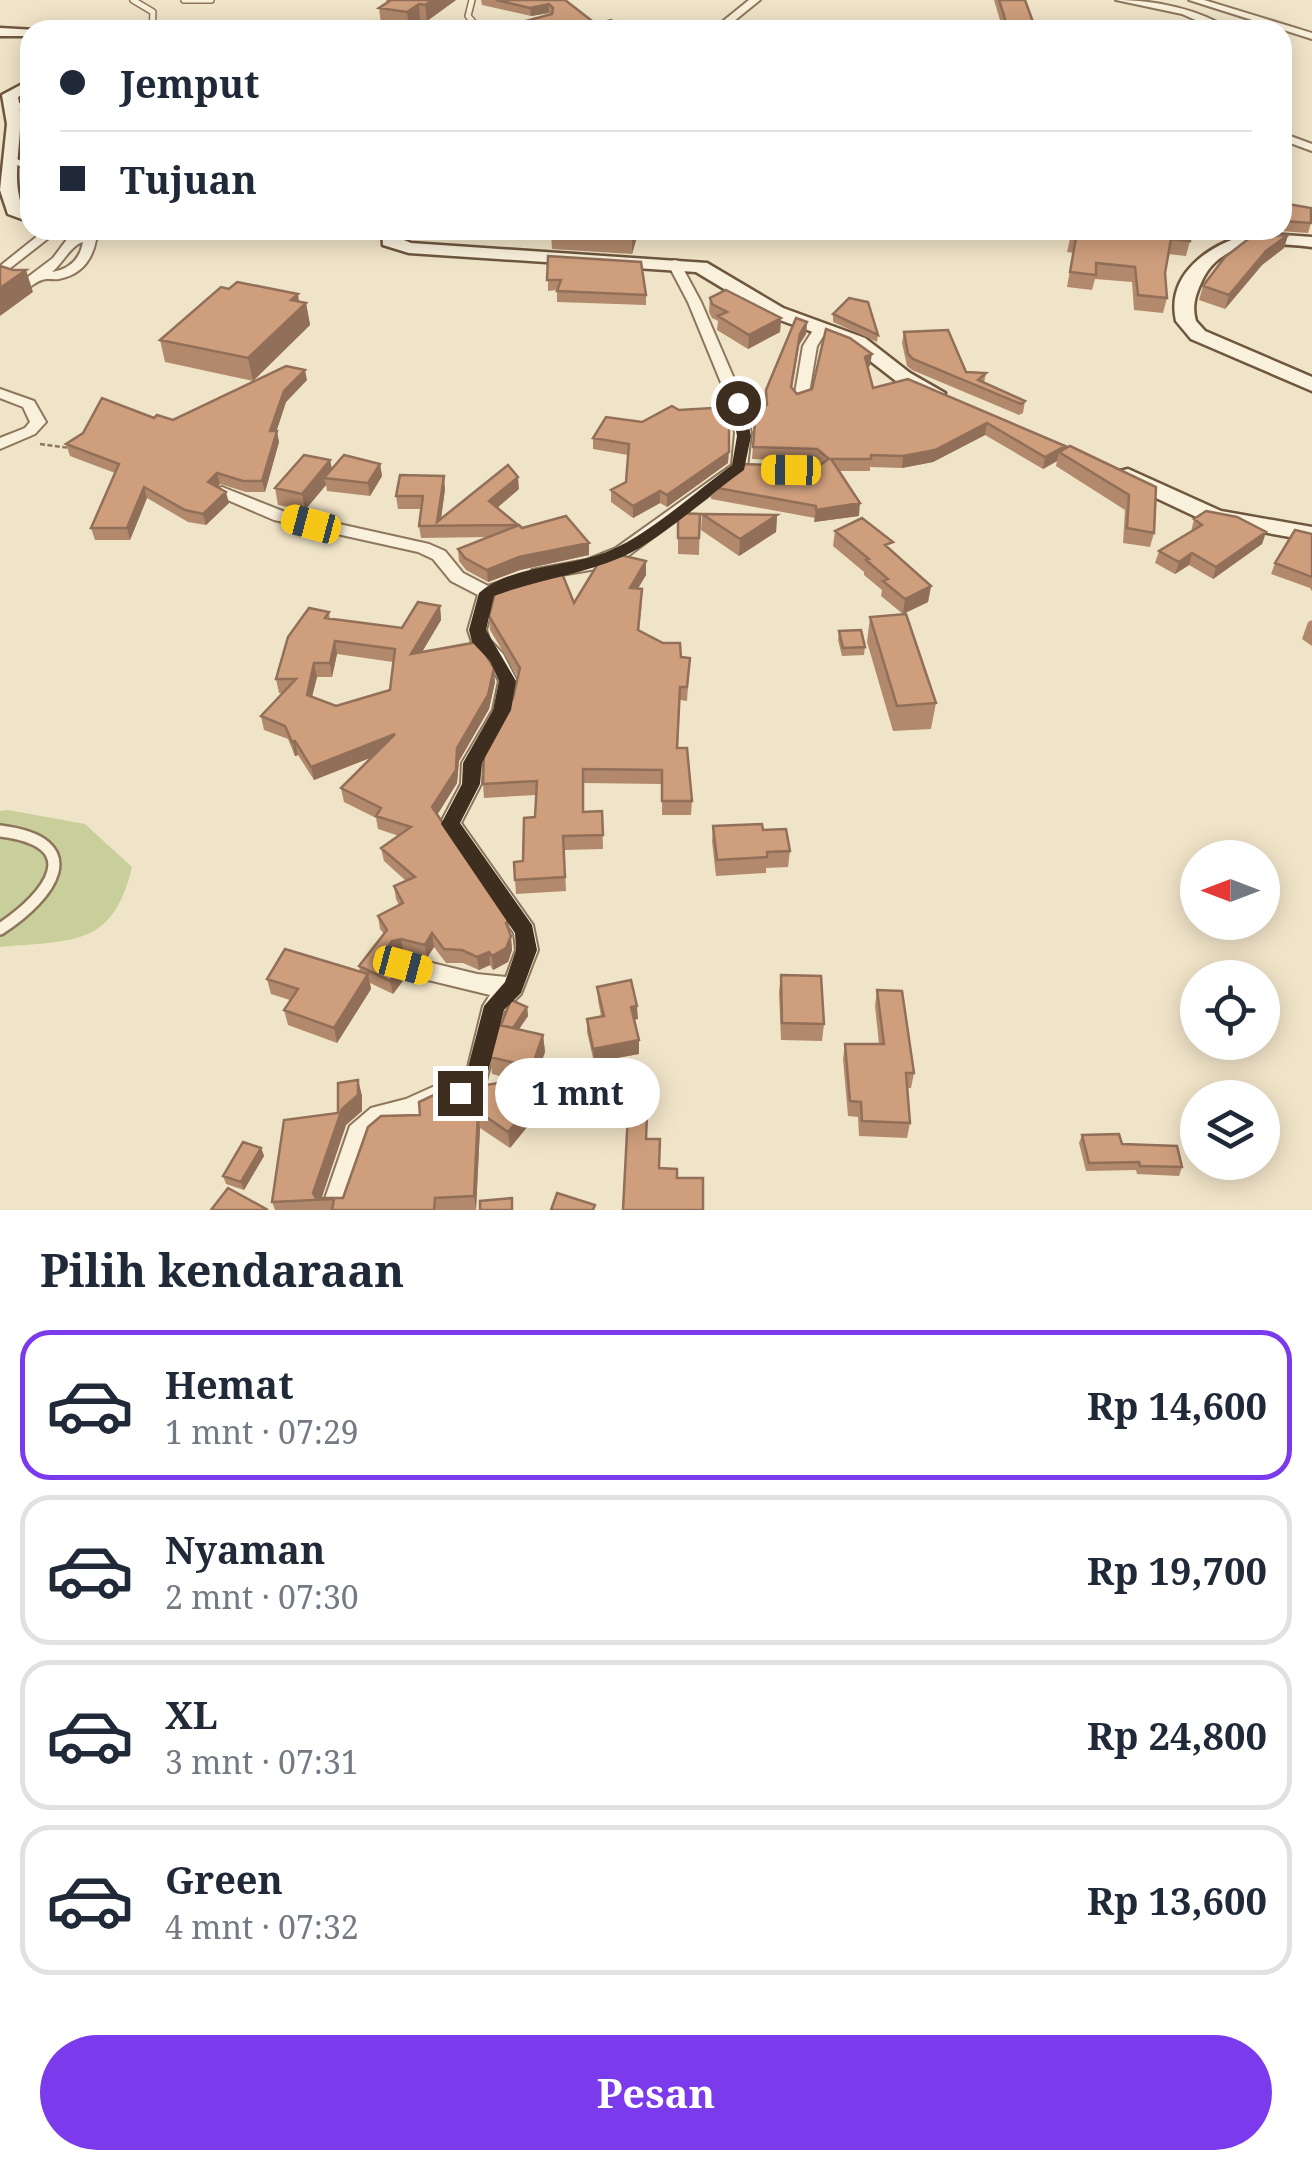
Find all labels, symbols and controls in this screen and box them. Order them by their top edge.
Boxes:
text: Jemput [120,57,260,109]
text: Tujuan [120,153,257,205]
route start [716,381,761,426]
car [761,454,821,486]
car [278,502,344,546]
north arrow [1180,840,1280,940]
map controls [1180,840,1280,1180]
car [370,943,436,987]
button: locate [1180,960,1280,1060]
callout: 1 mnt [495,1058,660,1128]
route end [438,1071,483,1116]
text: 1 mnt [531,1071,624,1114]
button: layers [1180,1080,1280,1180]
text: Pilih kendaraan [40,1239,404,1300]
text: Hemat [165,1358,294,1410]
icon: car [45,1360,135,1450]
text: Rp 14,600 [1087,1379,1267,1431]
text: 1 mnt · 07:29 [165,1410,359,1453]
text: Nyaman [165,1523,325,1575]
icon: car [45,1525,135,1615]
text: Rp 19,700 [1087,1544,1267,1596]
text: 2 mnt · 07:30 [165,1575,359,1618]
text: XL [165,1688,218,1740]
icon: car [45,1690,135,1780]
text: Rp 24,800 [1087,1709,1267,1761]
text: 3 mnt · 07:31 [165,1740,359,1783]
text: Green [165,1853,283,1905]
icon: car [45,1855,135,1945]
text: Rp 13,600 [1087,1874,1267,1926]
text: 4 mnt · 07:32 [165,1905,359,1948]
button: Pesan [40,2035,1272,2150]

